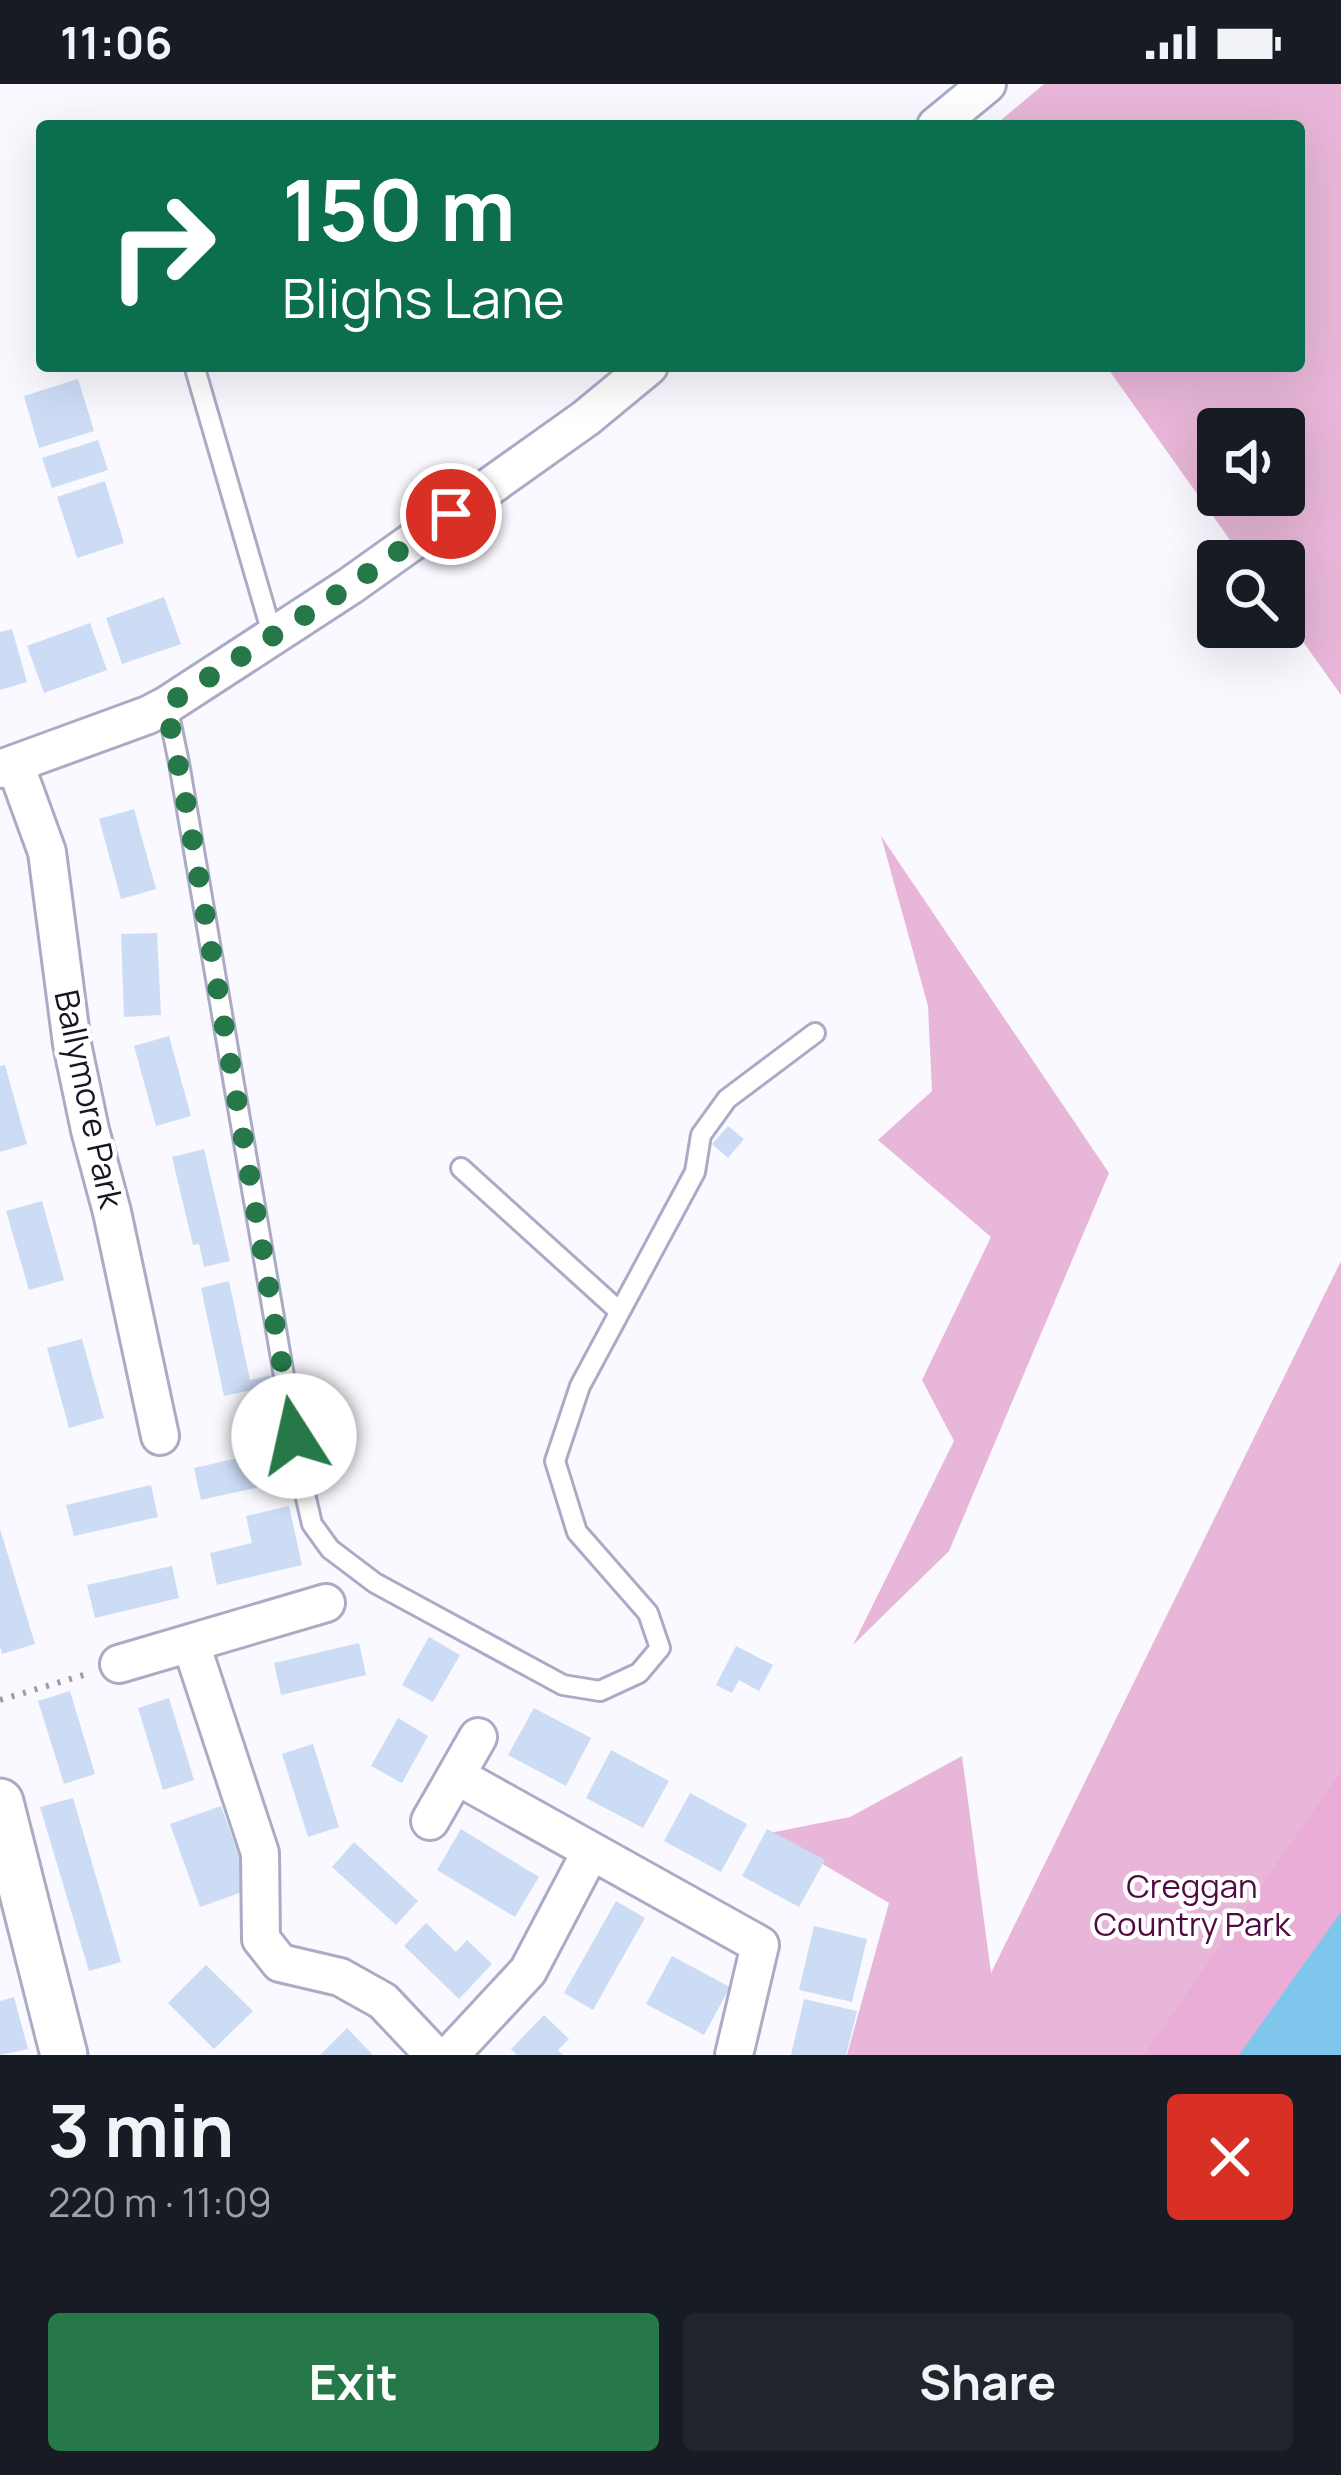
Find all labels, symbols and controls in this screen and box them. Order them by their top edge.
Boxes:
text: 11:06 [60,11,172,73]
text: 150 m [282,151,516,266]
icon: right [84,168,240,324]
text: Blighs Lane [282,260,565,334]
map controls [1197,408,1305,648]
button: sound [1197,408,1305,516]
pin [400,463,502,565]
icon: arrive [418,481,484,547]
button: search [1197,540,1305,648]
street label: Ballymore Park [44,986,135,1214]
position arrow [231,1373,357,1499]
park label: Creggan Country Park [1094,1863,1292,1946]
text: 3 min [48,2080,234,2179]
button: close [1167,2094,1293,2220]
text: 220 m · 11:09 [48,2175,272,2229]
button: Exit [48,2313,659,2451]
button: Share [683,2313,1293,2451]

